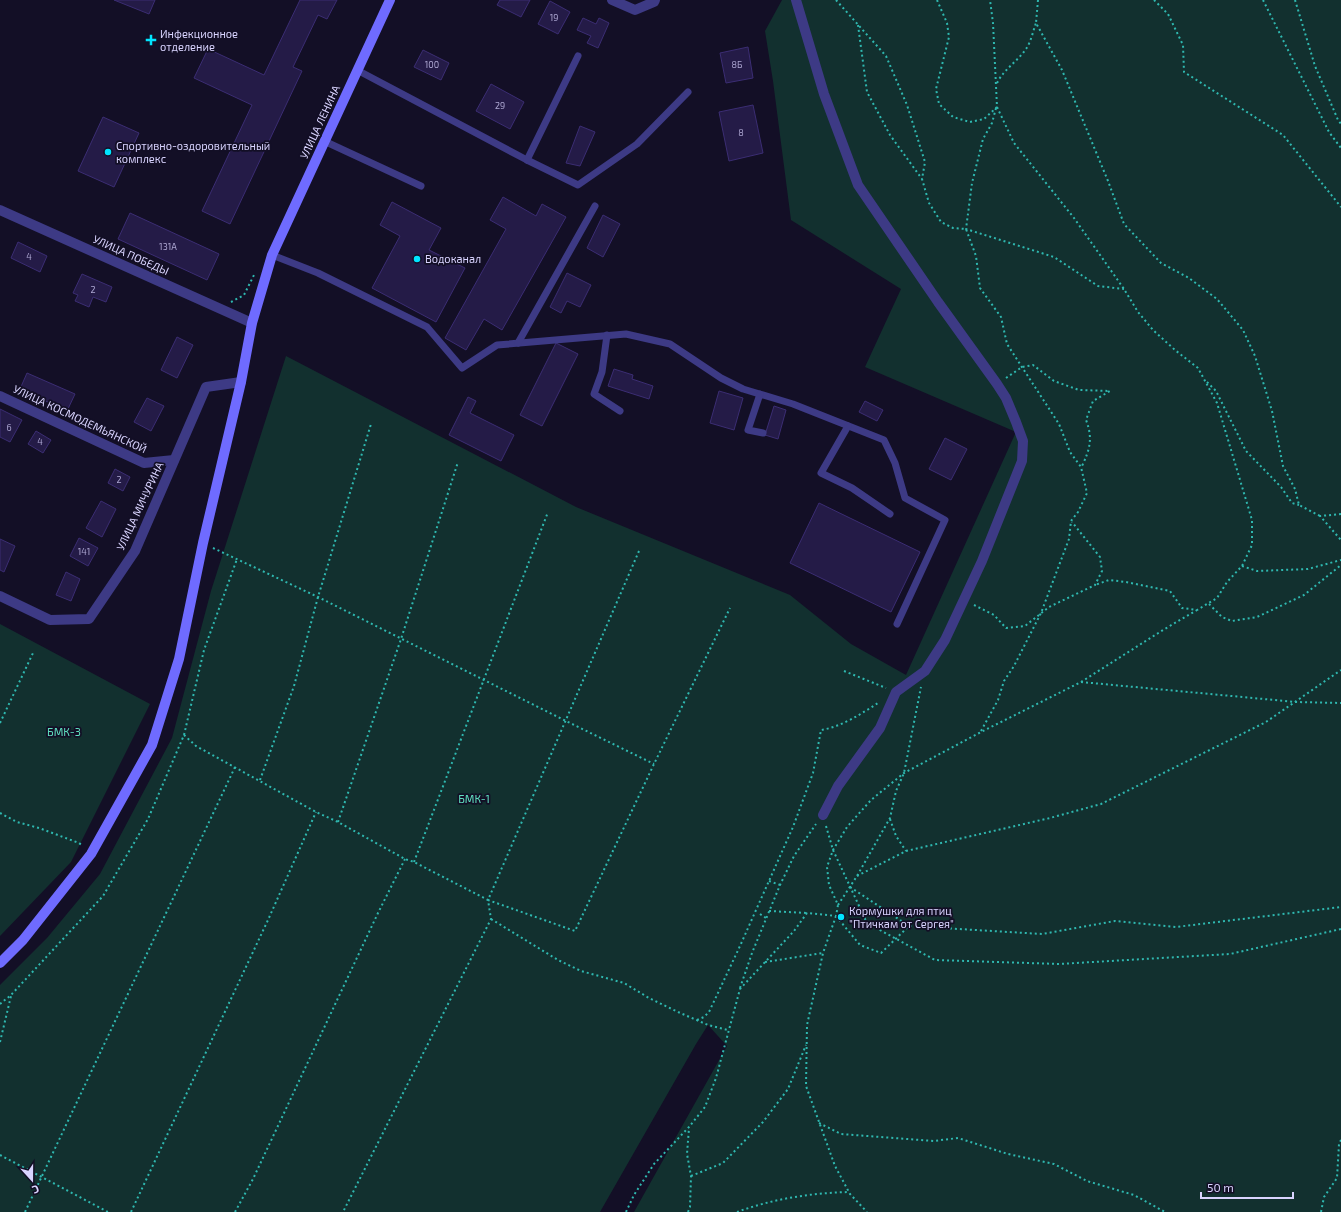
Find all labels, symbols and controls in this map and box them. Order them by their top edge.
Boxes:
house number: 19 [550,12,558,23]
place label: Инфекционное отделение [160,27,238,53]
marker: Инфекционное отделение [145,34,157,46]
house number: 100 [425,59,439,70]
house number: 8Б [732,59,742,70]
street label: УЛИЦА ЛЕНИНА [297,83,342,161]
house number: 29 [495,100,505,111]
house number: 8 [738,127,744,138]
place label: Спортивно-оздоровительный комплекс [116,139,270,165]
marker: Спортивно-оздоровительный комплекс [103,147,113,157]
street label: УЛИЦА ПОБЕДЫ [91,232,171,277]
house number: 131А [159,241,177,252]
house number: 4 [26,251,32,262]
place label: Водоканал [425,252,481,265]
marker: Водоканал [412,254,422,264]
house number: 2 [90,284,96,295]
street label: УЛИЦА КОСМОДЕМЬЯНСКОЙ [11,382,149,455]
house number: 6 [6,422,12,433]
house number: 4 [37,436,43,447]
street label: УЛИЦА МИЧУРИНА [113,459,166,552]
house number: 2 [116,474,122,485]
house number: 141 [78,546,90,557]
park label: БМК-3 [47,725,81,738]
park label: БМК-1 [458,792,490,805]
place label: Кормушки для птиц "Птичкам от Сергея" [849,904,954,930]
marker: Кормушки для птиц "Птичкам от Сергея" [836,912,846,922]
north arrow [12,1160,52,1200]
scale bar [1201,1174,1293,1200]
text: 50 m [1207,1180,1234,1194]
text: С [30,1183,41,1197]

